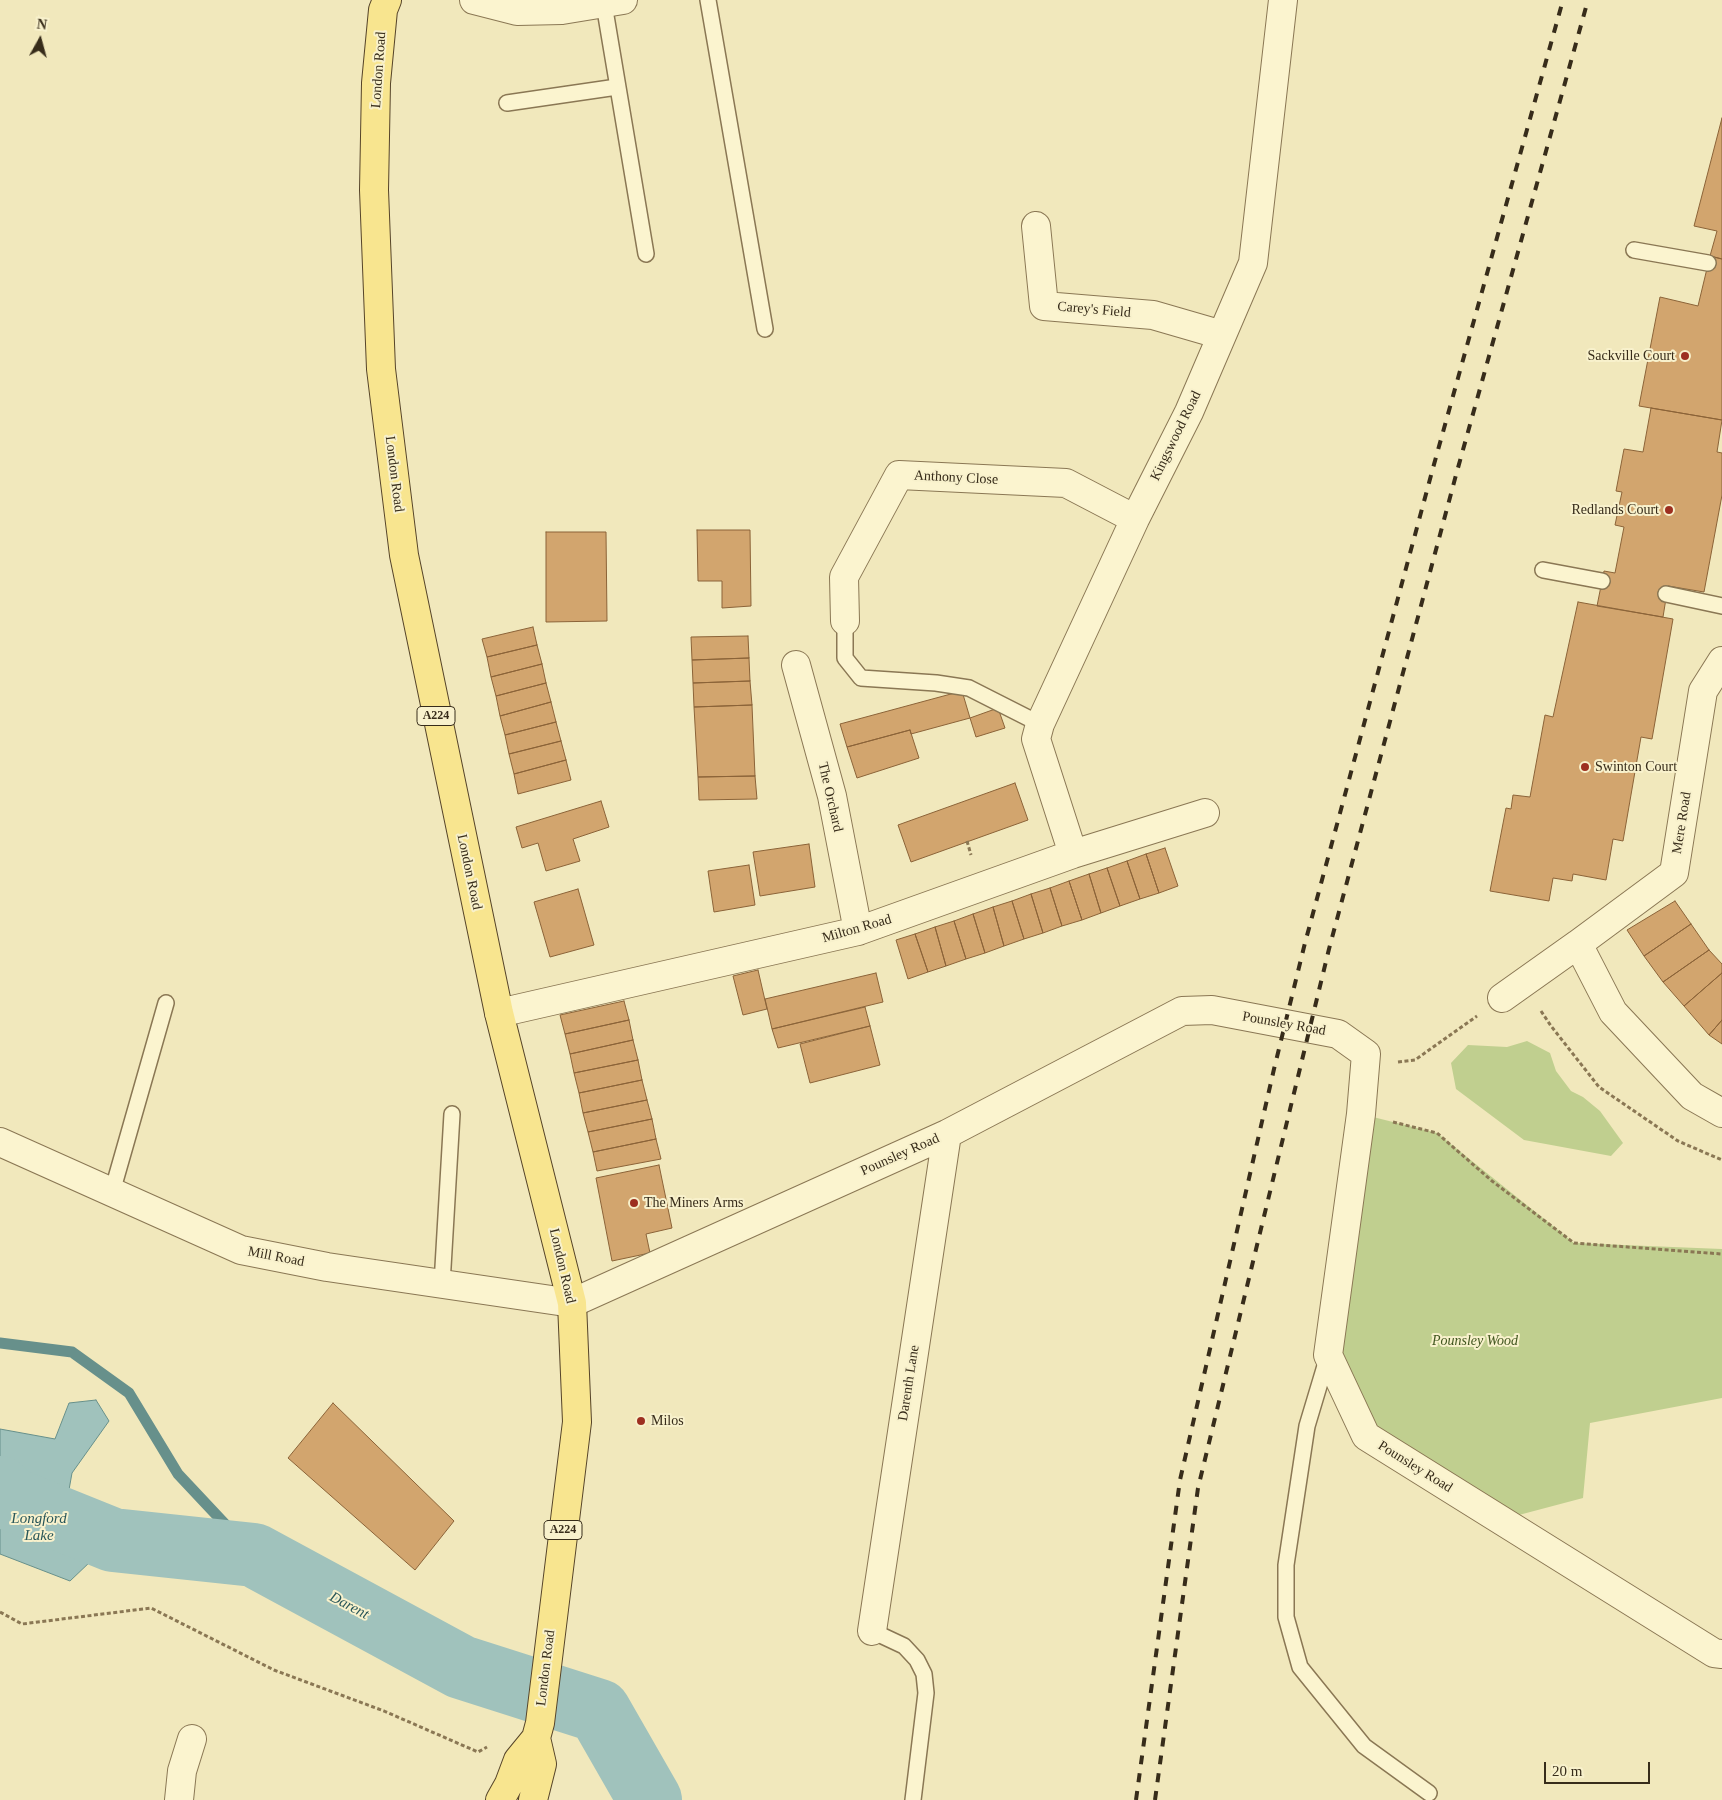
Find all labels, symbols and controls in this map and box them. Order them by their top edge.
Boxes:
north arrow [15,15,65,65]
text: N [36,17,48,33]
street label: London Road [368,31,390,109]
street label: Carey's Field [1057,298,1131,322]
place label: Sackville Court [1588,348,1675,364]
marker: Sackville Court [1679,350,1691,362]
street label: Kingswood Road [1147,388,1205,484]
street label: London Road [381,435,407,513]
street label: Anthony Close [913,467,999,489]
place label: Redlands Court [1572,502,1659,518]
marker: Redlands Court [1663,504,1675,516]
road number: A224 [417,706,455,726]
place label: Swinton Court [1595,759,1677,775]
street label: The Orchard [814,760,846,834]
marker: Swinton Court [1579,761,1591,773]
street label: Mere Road [1669,791,1695,855]
street label: London Road [453,833,485,911]
street label: Milton Road [820,911,894,947]
street label: Pounsley Road [1241,1008,1327,1040]
street label: Pounsley Road [858,1130,942,1180]
place label: The Miners Arms [644,1195,744,1211]
marker: The Miners Arms [628,1197,640,1209]
street label: London Road [545,1227,579,1305]
street label: Mill Road [246,1243,306,1271]
park label: Pounsley Wood [1432,1333,1518,1349]
street label: Darenth Lane [895,1344,923,1422]
place label: Milos [651,1413,684,1429]
marker: Milos [635,1415,647,1427]
street label: Pounsley Road [1375,1438,1455,1496]
water label: Longford Lake [11,1510,67,1545]
road number: A224 [544,1520,582,1540]
water label: Darent [326,1588,372,1624]
street label: London Road [533,1629,559,1707]
scale bar [1547,1752,1653,1784]
text: 20 m [1552,1763,1582,1779]

